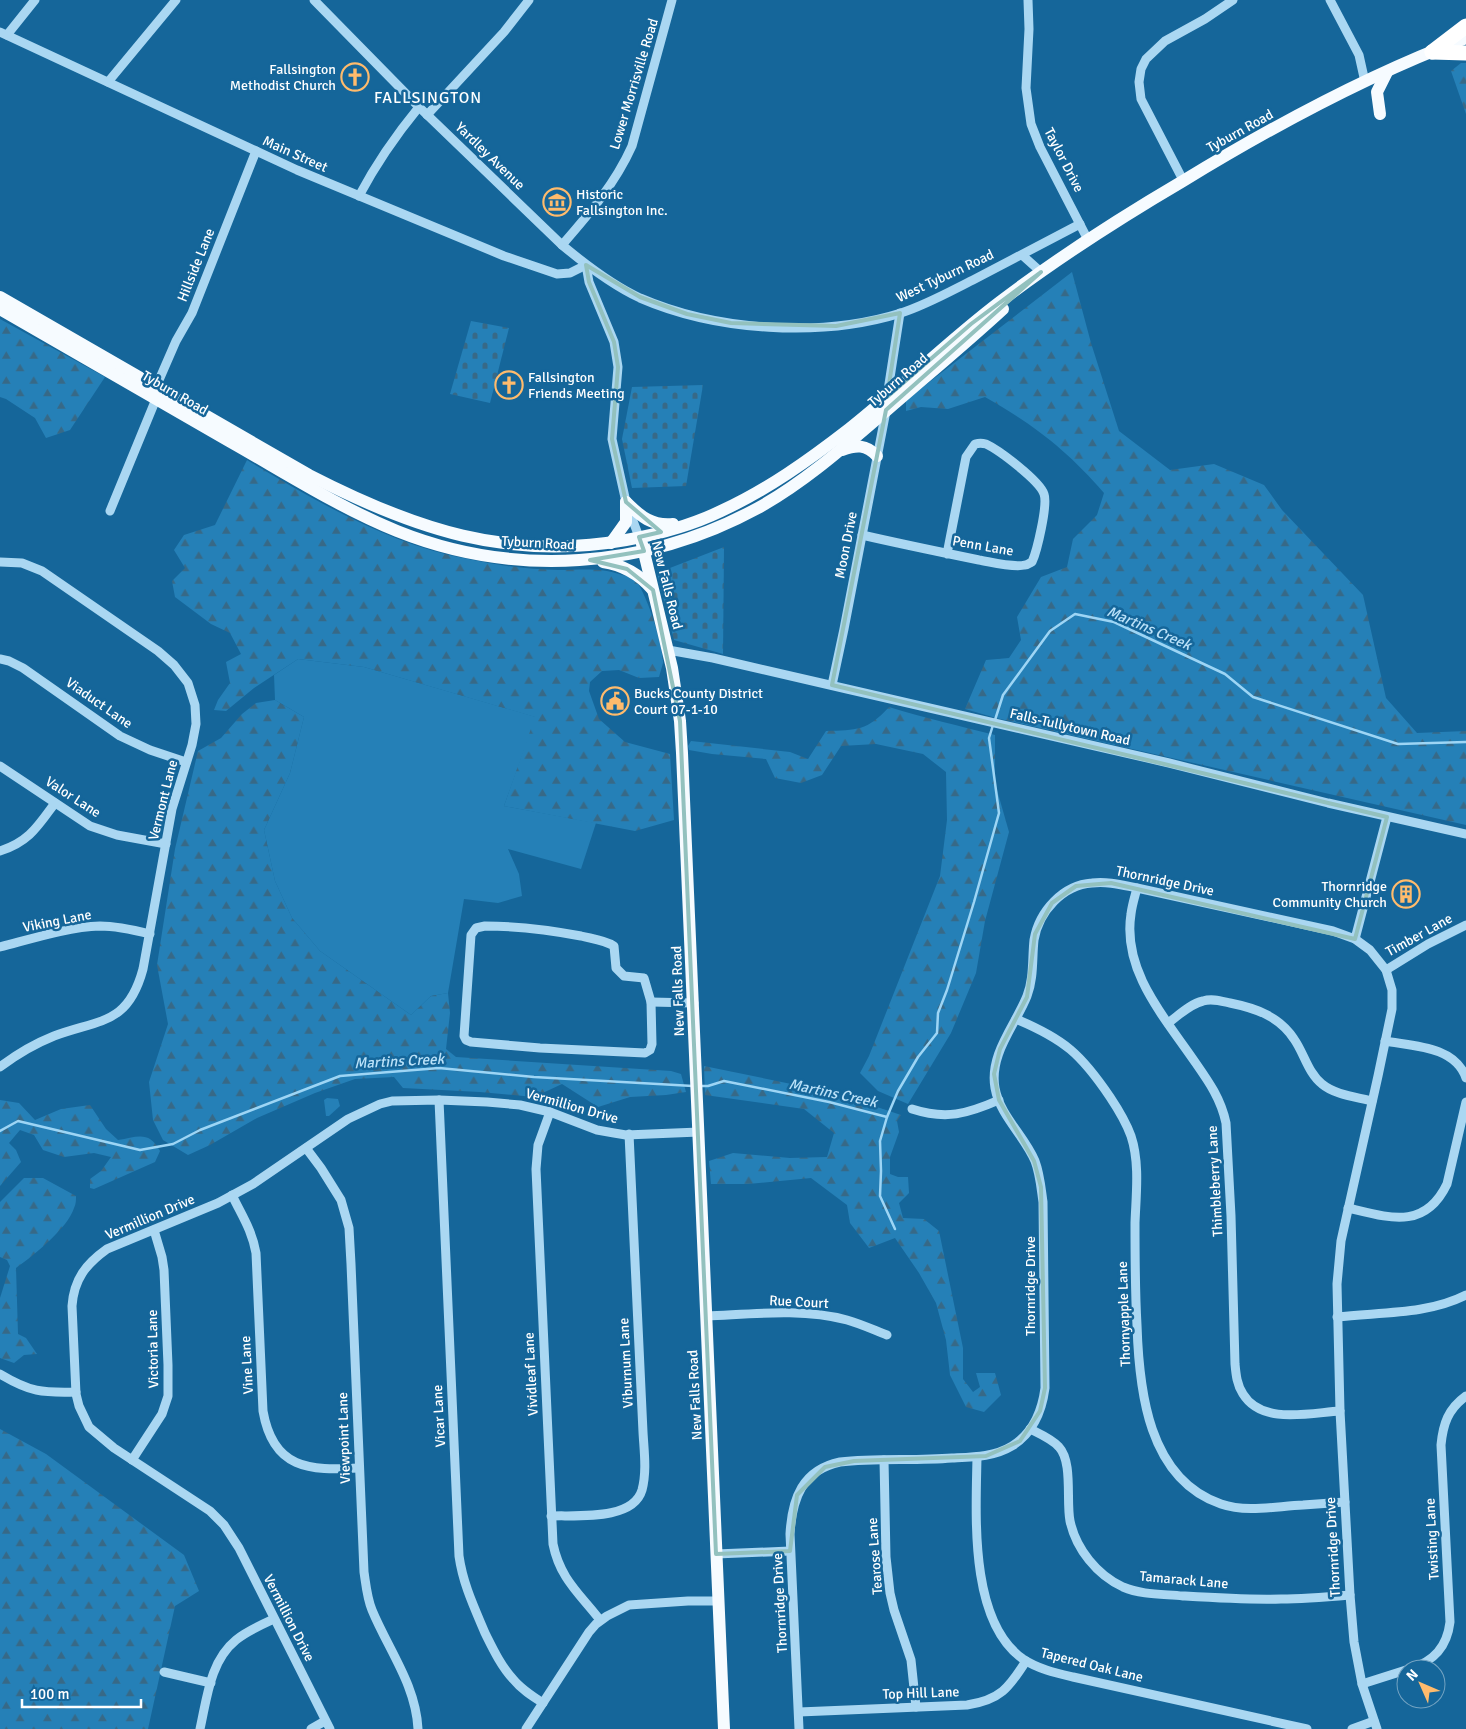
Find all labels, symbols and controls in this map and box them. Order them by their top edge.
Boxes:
street label: Lower Morrisville Road [606,16,662,152]
place label: Fallsington Methodist Church [230,61,336,94]
church icon: Fallsington Methodist Church [340,62,370,92]
district label: FALLSINGTON [374,88,482,108]
street label: Tyburn Road [1204,106,1276,156]
street label: Yardley Avenue [452,119,528,193]
street label: Taylor Drive [1041,125,1087,195]
street label: Main Street [260,132,330,176]
place label: Historic Fallsington Inc. [576,186,668,219]
museum icon: Historic Fallsington Inc. [542,187,572,217]
street label: Hillside Lane [174,226,218,304]
street label: West Tyburn Road [893,246,997,306]
street label: Tyburn Road [865,350,931,410]
street label: Tyburn Road [139,367,211,419]
place label: Fallsington Friends Meeting [528,369,625,402]
church icon: Fallsington Friends Meeting [494,370,524,400]
street label: Moon Drive [831,510,861,580]
street label: Penn Lane [951,532,1015,560]
street label: Tyburn Road [501,533,575,553]
street label: New Falls Road [648,539,686,631]
water label: Martins Creek [1104,602,1195,654]
street label: Viaduct Lane [62,674,136,732]
place label: Bucks County District Court 07-1-10 [634,685,763,718]
public building icon: Bucks County District Court 07-1-10 [600,686,630,716]
street label: Falls-Tullytown Road [1008,705,1132,749]
street label: Vermont Lane [145,758,181,842]
street label: Valor Lane [42,773,104,821]
street label: Thornridge Drive [1114,862,1216,900]
place label: Thornridge Community Church [1273,878,1387,911]
building icon: Thornridge Community Church [1391,879,1421,909]
street label: Viking Lane [21,906,93,936]
street label: Timber Lane [1383,910,1455,960]
street label: New Falls Road [668,945,688,1037]
water label: Martins Creek [354,1050,446,1072]
water label: Martins Creek [787,1075,880,1111]
street label: Vermillion Drive [524,1085,620,1127]
street label: Thimbleberry Lane [1204,1125,1226,1237]
street label: Vermillion Drive [103,1191,197,1243]
street label: Thornridge Drive [1022,1236,1039,1336]
street label: Thornyapple Lane [1114,1261,1134,1367]
street label: Rue Court [769,1292,829,1312]
street label: Victoria Lane [144,1309,162,1389]
street label: Viburnum Lane [615,1317,637,1409]
street label: Vividleaf Lane [520,1332,542,1416]
street label: Vine Lane [237,1335,257,1395]
street label: New Falls Road [684,1349,706,1441]
street label: Vicar Lane [429,1384,449,1448]
street label: Viewpoint Lane [334,1392,354,1484]
street label: Thornridge Drive [1322,1497,1344,1597]
street label: Twisting Lane [1421,1498,1443,1580]
street label: Tearose Lane [864,1517,886,1595]
street label: Thornridge Drive [769,1553,791,1653]
street label: Tamarack Lane [1139,1568,1229,1592]
street label: Vermillion Drive [260,1572,318,1664]
street label: Tapered Oak Lane [1039,1644,1145,1686]
north arrow [1396,1659,1446,1709]
text: N [1403,1666,1422,1685]
scale bar [22,1676,141,1708]
street label: Top Hill Lane [882,1683,960,1703]
text: 100 m [30,1685,70,1703]

